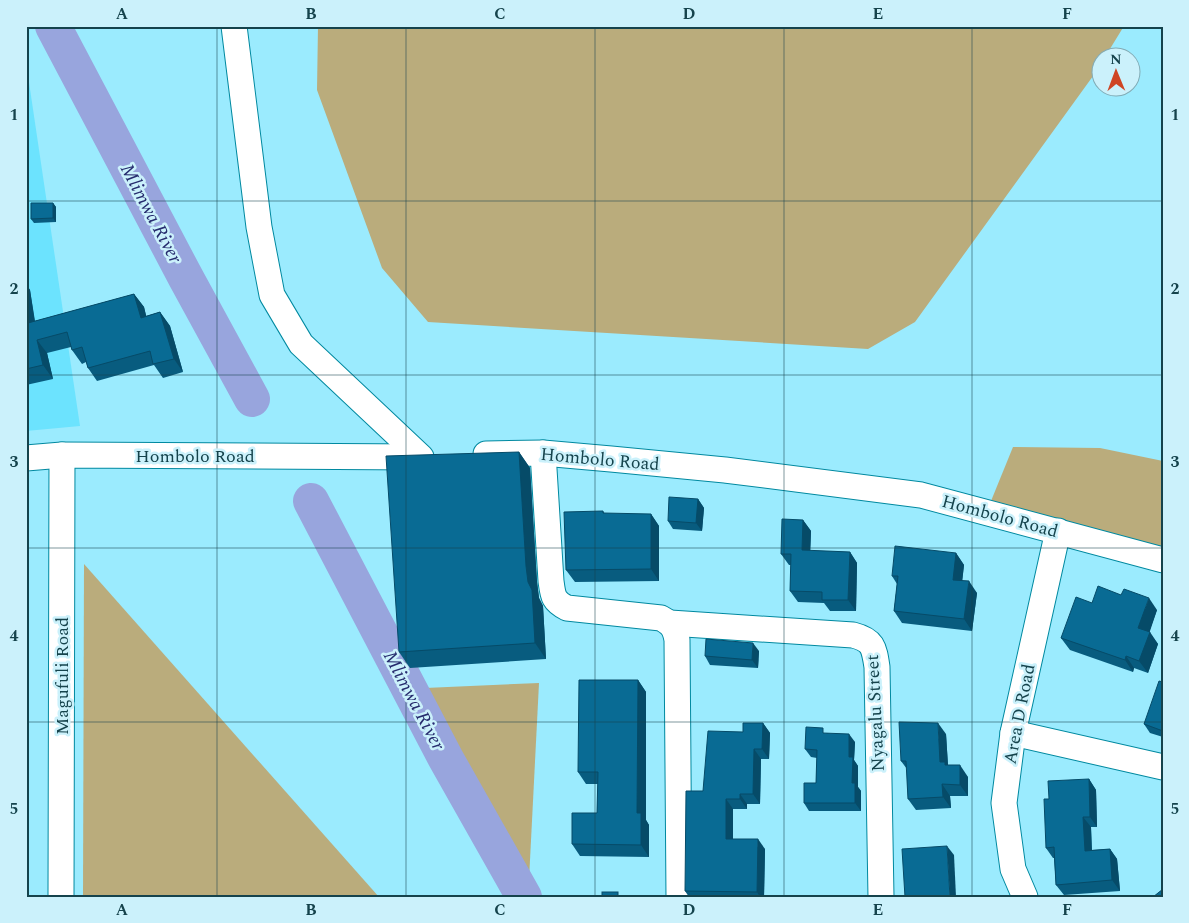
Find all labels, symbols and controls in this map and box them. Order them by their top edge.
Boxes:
text: A [116,2,129,26]
text: B [305,2,317,26]
text: C [494,2,506,26]
text: D [683,2,696,26]
text: E [873,2,883,26]
text: F [1062,2,1072,26]
north arrow [1092,48,1142,98]
text: N [1110,49,1122,70]
text: 1 [10,103,18,127]
text: 1 [1171,103,1179,127]
water label: Mlimwa River [112,159,189,269]
text: 2 [10,277,19,301]
text: 2 [1171,277,1180,301]
street label: Hombolo Road [539,441,661,478]
street label: Hombolo Road [135,443,255,470]
text: 3 [10,450,19,474]
text: 3 [1171,450,1180,474]
street label: Hombolo Road [939,488,1061,545]
street label: Magufuli Road [49,617,76,735]
text: 4 [10,624,19,648]
text: 4 [1171,624,1180,648]
water label: Mlimwa River [375,646,452,756]
street label: Nyagalu Street [859,654,892,772]
street label: Area D Road [997,662,1042,767]
text: 5 [10,797,18,821]
text: 5 [1171,797,1179,821]
text: A [116,898,129,922]
text: B [305,898,317,922]
text: C [494,898,506,922]
text: D [683,898,696,922]
text: E [873,898,883,922]
text: F [1062,898,1072,922]

